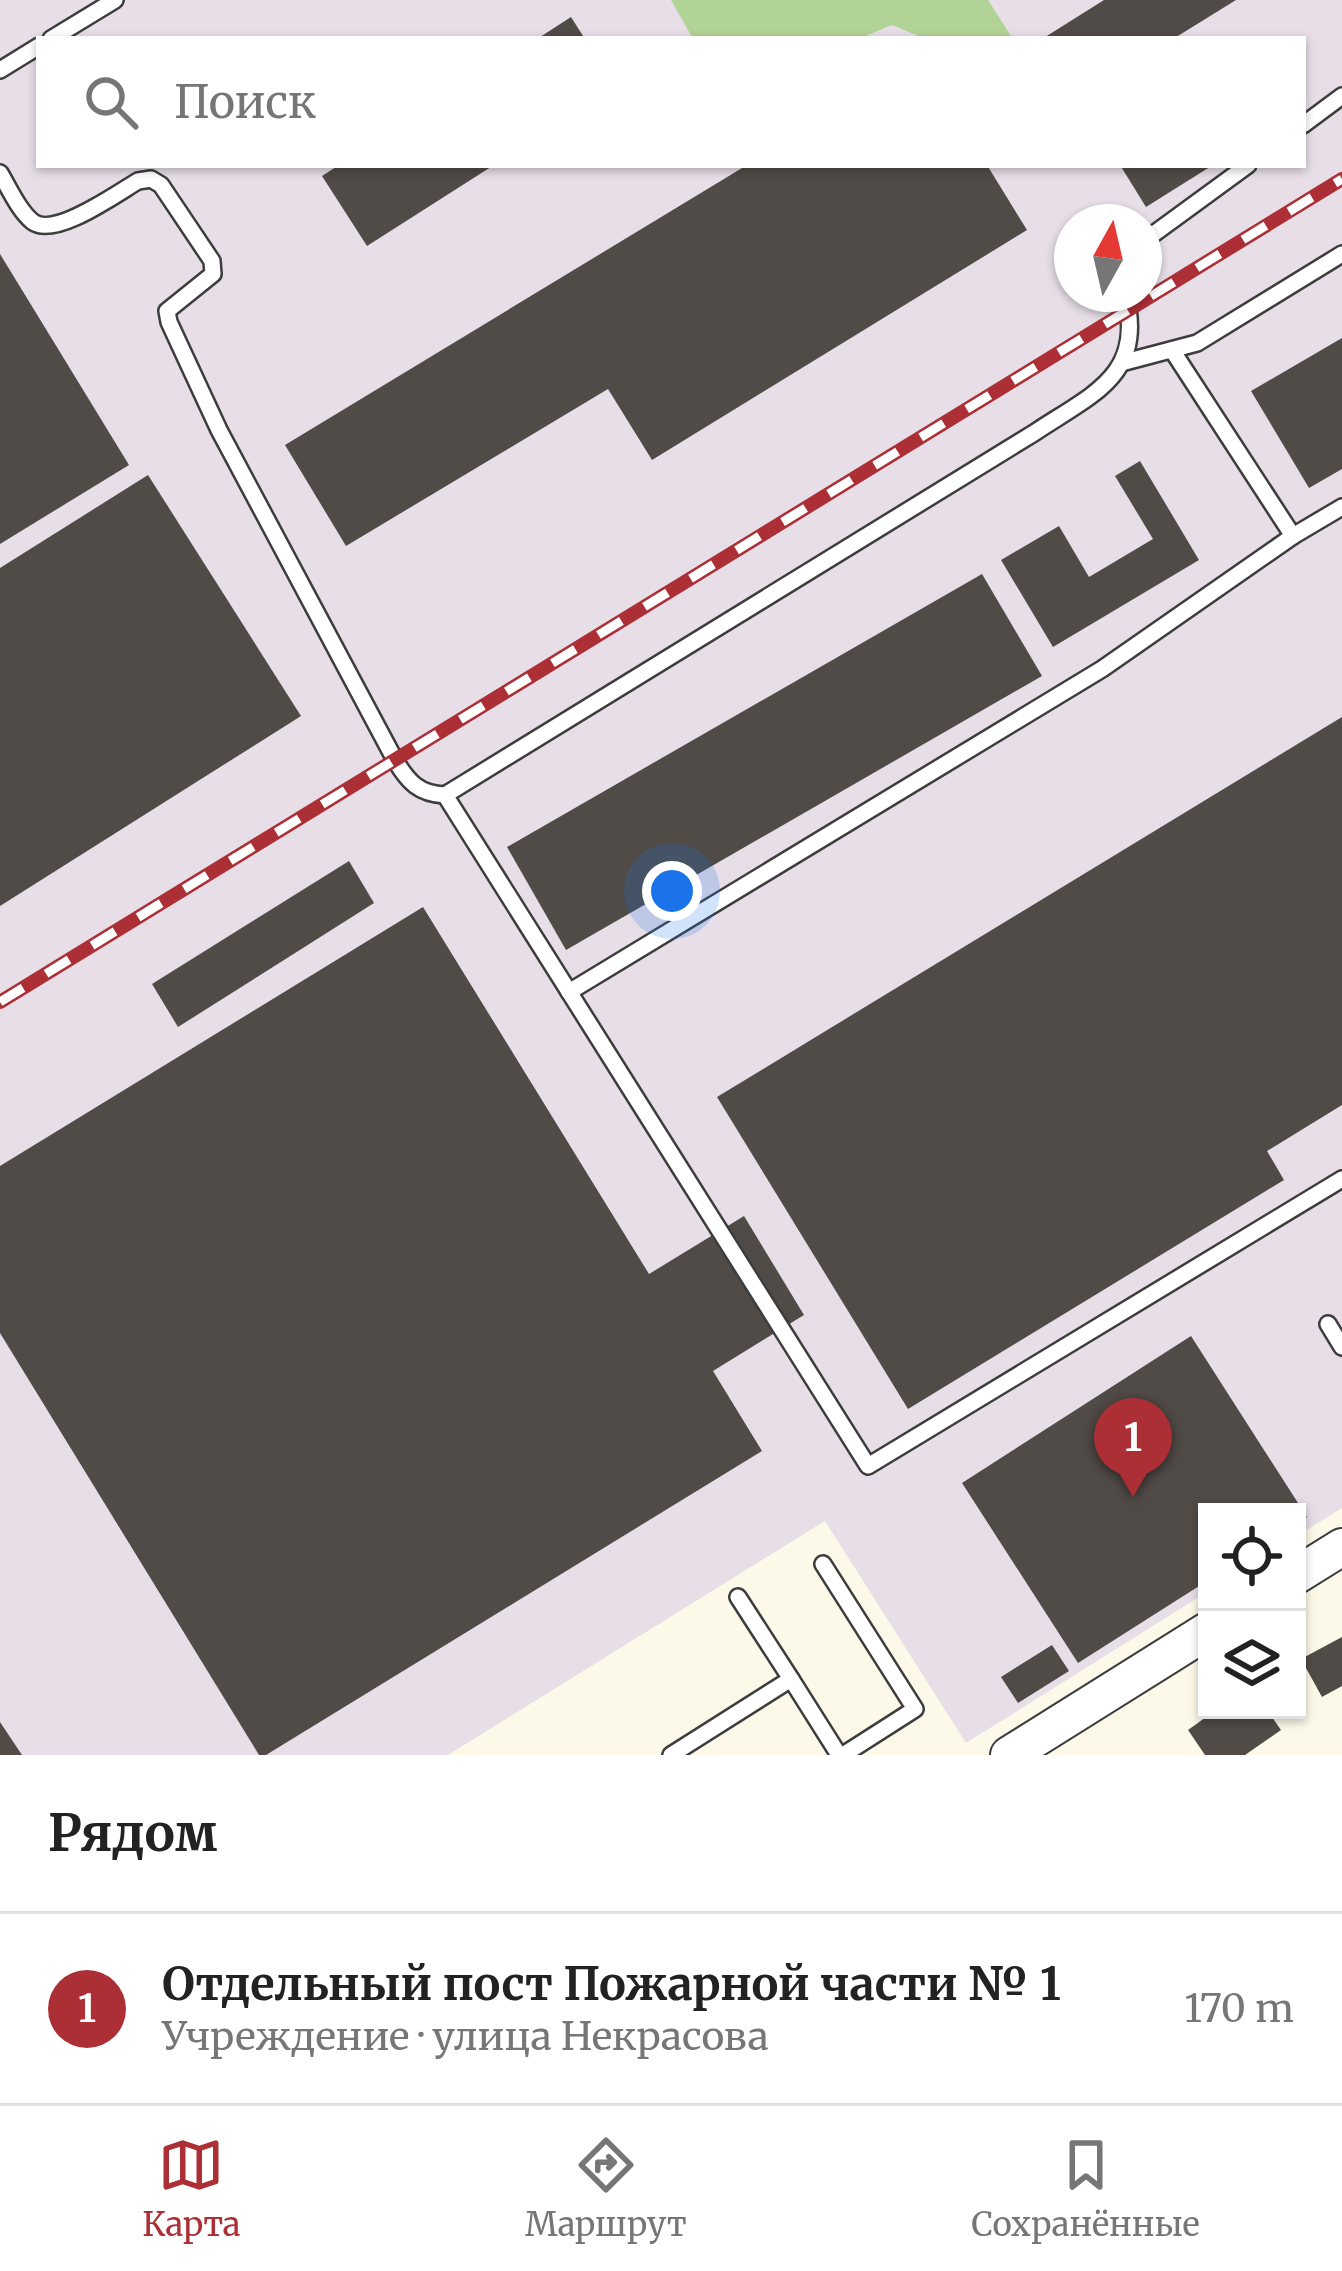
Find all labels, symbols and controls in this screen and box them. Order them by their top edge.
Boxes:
search box [36,36,1306,168]
icon: search [78,69,144,135]
text: Поиск [174,74,316,130]
north arrow [1054,204,1162,312]
your location [642,861,702,921]
pin: 1 [1094,1398,1172,1497]
map controls [1198,1503,1306,1719]
button: locate [1198,1503,1306,1611]
button: layers [1198,1611,1306,1719]
text: Рядом [48,1801,217,1865]
text: Отдельный пост Пожарной части № 1 [162,1956,1061,2012]
text: 1 [78,1984,96,2033]
text: 170 m [1184,1984,1294,2033]
text: Учреждение · улица Некрасова [162,2012,769,2061]
tab: Карта [142,2132,241,2245]
tab: Маршрут [525,2132,687,2245]
tab: Сохранённые [971,2132,1200,2245]

